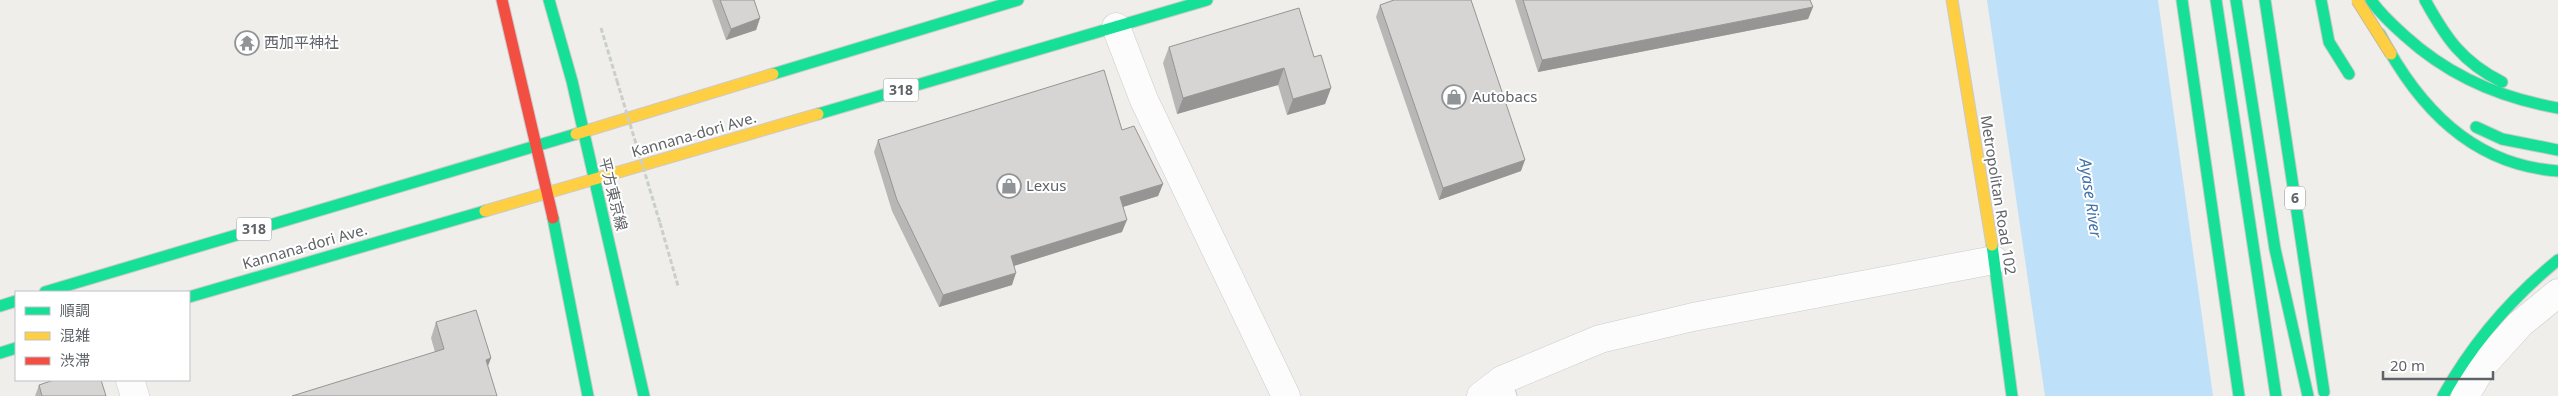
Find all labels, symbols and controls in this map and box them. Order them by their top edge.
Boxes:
temple icon: 西加平神社 [234,30,260,56]
place label: 西加平神社 [264,32,339,52]
road number: 318 [884,78,918,102]
shop icon: Autobacs [1441,84,1467,110]
place label: Autobacs [1472,86,1537,106]
street label: Kannana-dori Ave. [629,107,759,161]
street label: Metropolitan Road 102 [1977,114,2021,276]
street label: 平方東京線 [595,155,633,233]
water label: Ayase River [2074,156,2108,240]
shop icon: Lexus [996,173,1022,199]
place label: Lexus [1026,175,1066,195]
road number: 6 [2285,187,2305,210]
road number: 318 [236,218,272,240]
street label: Kannana-dori Ave. [240,219,370,273]
legend [15,291,190,381]
text: 順調 [60,300,90,320]
text: 混雑 [60,325,90,345]
scale bar [2383,348,2493,380]
text: 渋滞 [60,350,90,370]
text: 20 m [2390,355,2425,375]

